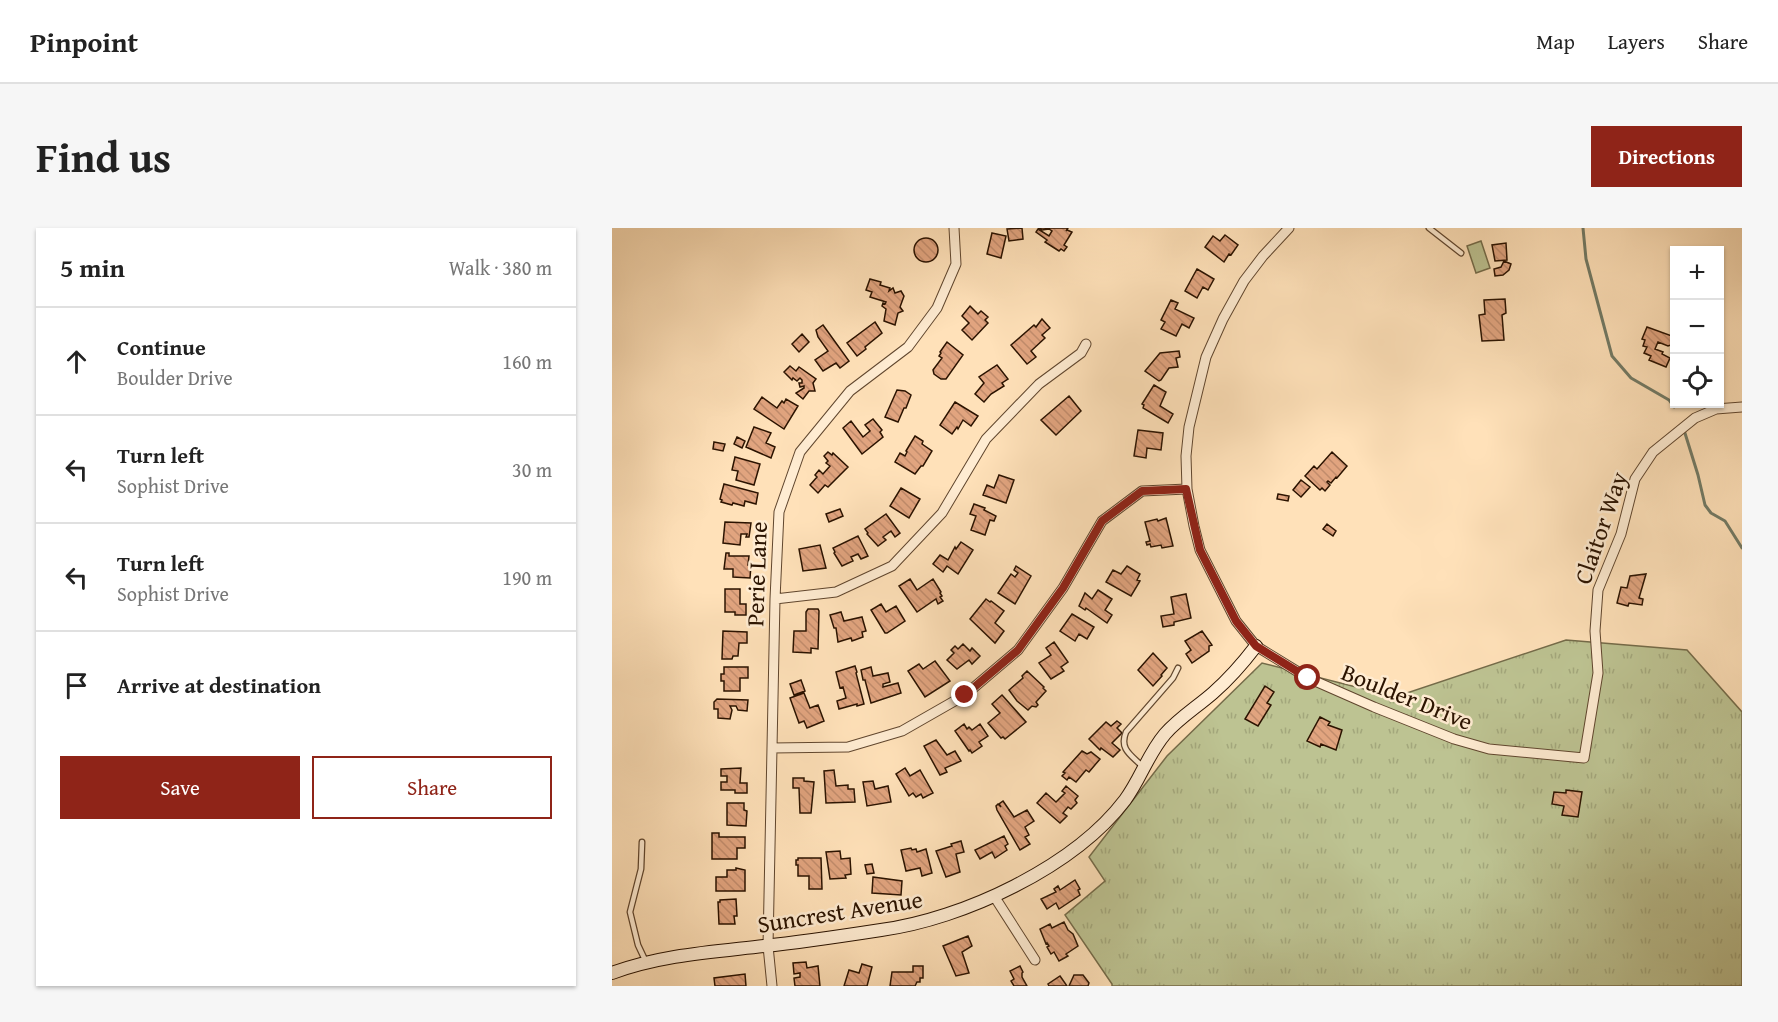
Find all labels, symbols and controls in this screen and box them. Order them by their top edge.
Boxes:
text: Pinpoint [30,21,138,62]
text: Map [1536,26,1575,57]
text: Layers [1608,26,1665,57]
text: Share [1698,26,1748,57]
text: Find us [36,126,171,187]
button: Directions [1591,126,1742,187]
map controls [1670,246,1724,408]
button: + [1670,246,1724,300]
text: 5 min [60,248,125,287]
text: Walk · 380 m [449,253,552,282]
button: − [1670,300,1724,354]
text: Continue [117,331,206,363]
icon: ahead [60,345,93,378]
text: 160 m [502,347,552,376]
button: locate [1670,354,1724,408]
text: Boulder Drive [117,363,233,392]
text: Turn left [117,439,204,471]
icon: left [60,453,93,486]
text: 30 m [512,455,552,484]
street label: Claitor Way [1565,467,1636,589]
text: Sophist Drive [117,471,229,500]
street label: Perie Lane [737,521,776,627]
text: Turn left [117,547,204,579]
icon: left [60,561,93,594]
text: 190 m [502,563,552,592]
text: Sophist Drive [117,579,229,608]
street label: Boulder Drive [1336,654,1478,739]
route start [1294,664,1320,690]
icon: arrive [60,669,93,702]
text: Arrive at destination [117,669,321,701]
route end [951,681,977,707]
button: Save [60,756,300,819]
button: Share [312,756,552,819]
street label: Suncrest Avenue [755,881,925,942]

